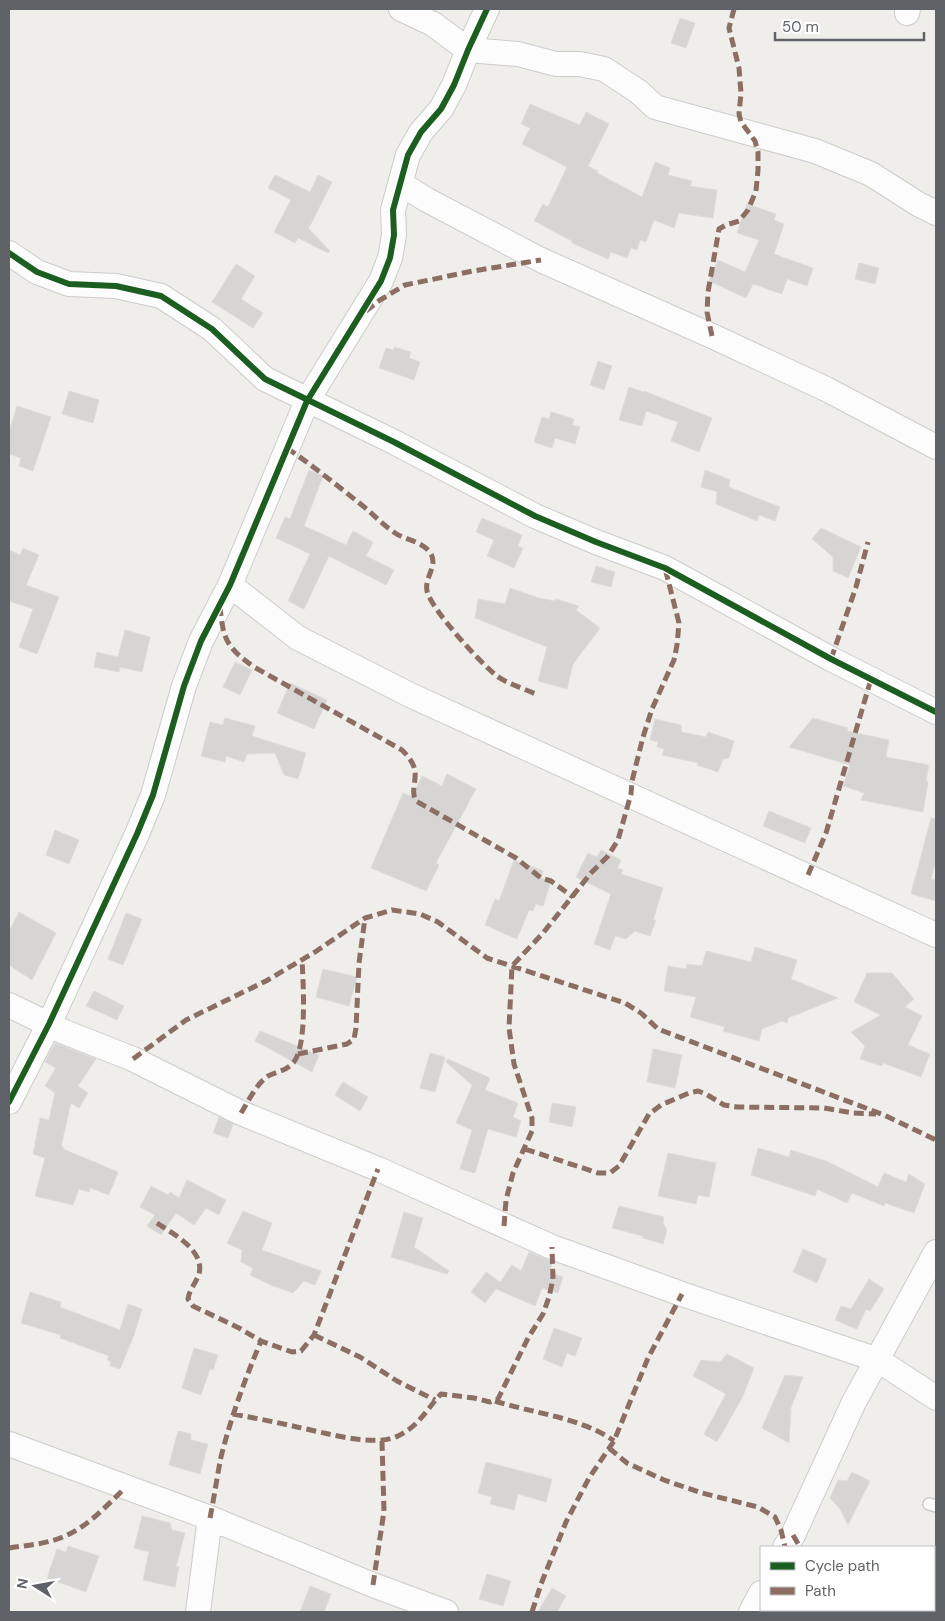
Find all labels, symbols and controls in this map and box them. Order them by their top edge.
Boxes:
scale bar [775,10,924,42]
text: 50 m [782,17,819,37]
legend [760,1546,935,1611]
text: Cycle path [805,1556,880,1576]
north arrow [10,1561,60,1611]
text: N [12,1577,32,1590]
text: Path [805,1581,836,1601]

